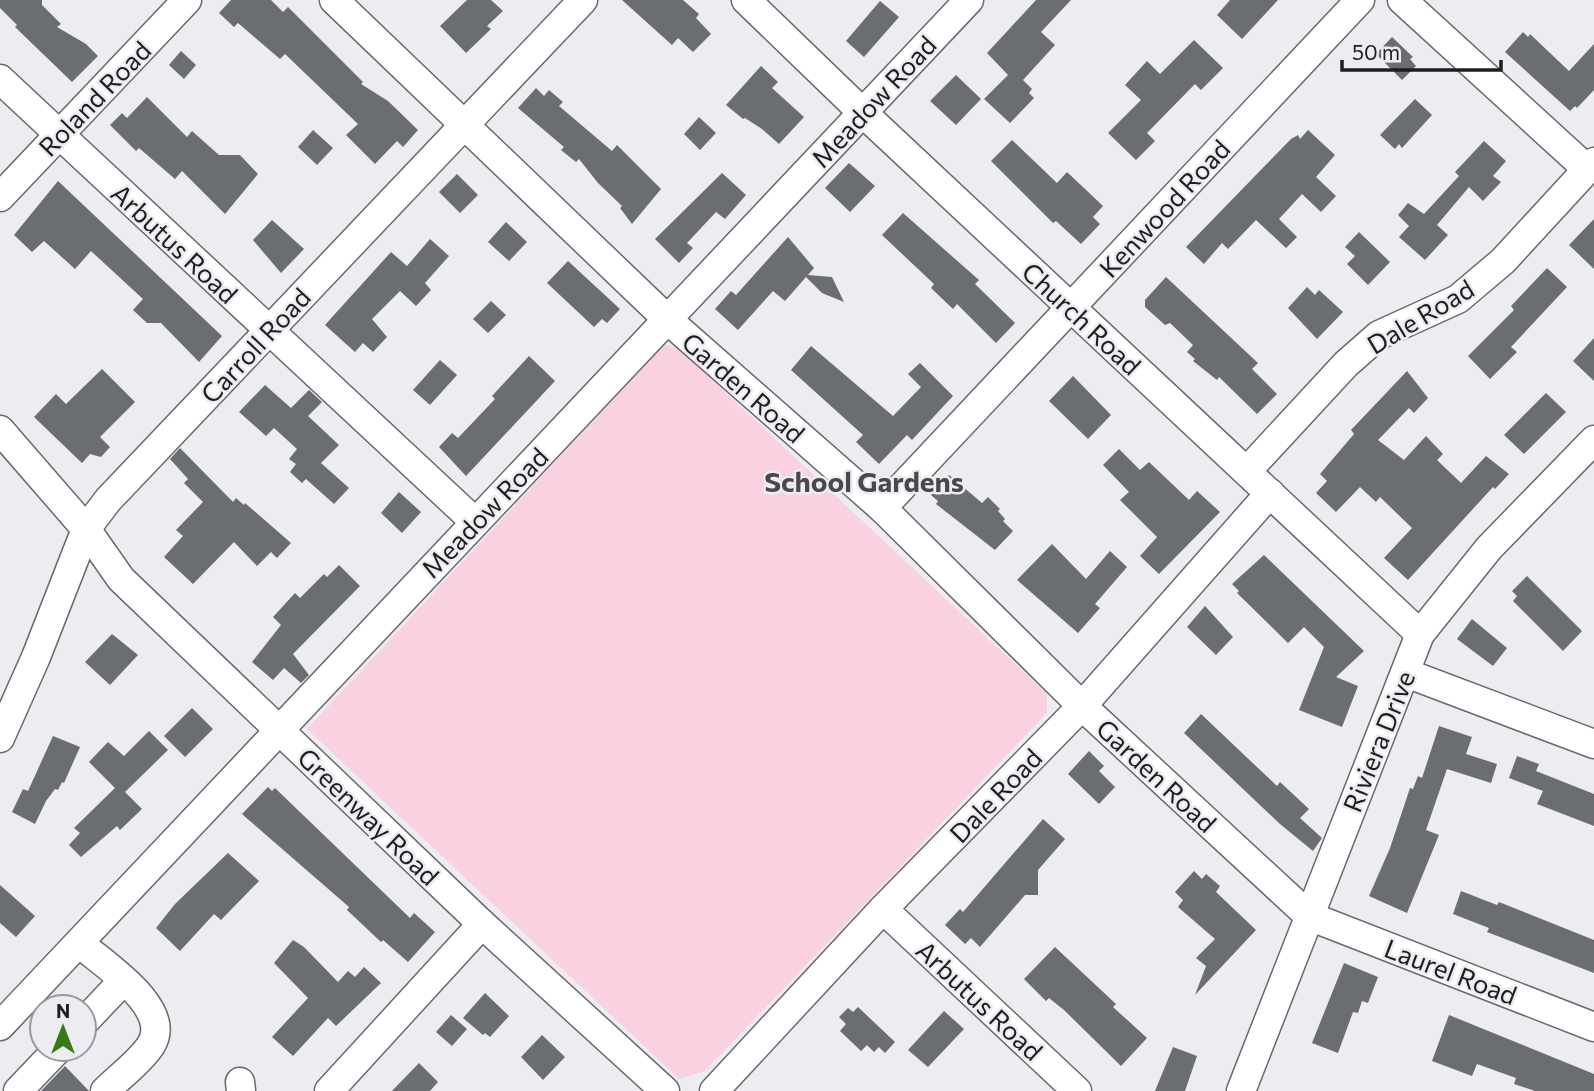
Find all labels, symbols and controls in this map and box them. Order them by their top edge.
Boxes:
scale bar [1342,28,1501,72]
street label: Meadow Road [804,29,942,173]
street label: Roland Road [31,34,157,162]
text: 50 m [1352,39,1400,64]
street label: Kenwood Road [1092,133,1236,283]
street label: Arbutus Road [106,177,244,309]
street label: Church Road [1016,255,1148,381]
street label: Dale Road [1361,272,1479,360]
street label: Carroll Road [194,281,316,409]
street label: Garden Road [677,325,811,449]
street label: Meadow Road [414,441,554,583]
district label: School Gardens [764,464,964,498]
street label: Riviera Drive [1336,666,1420,816]
street label: Garden Road [1091,712,1223,838]
street label: Greenway Road [292,741,446,891]
street label: Dale Road [943,742,1047,848]
street label: Laurel Road [1381,932,1521,1010]
street label: Arbutus Road [911,934,1049,1066]
north arrow [28,993,98,1063]
text: N [56,999,70,1022]

